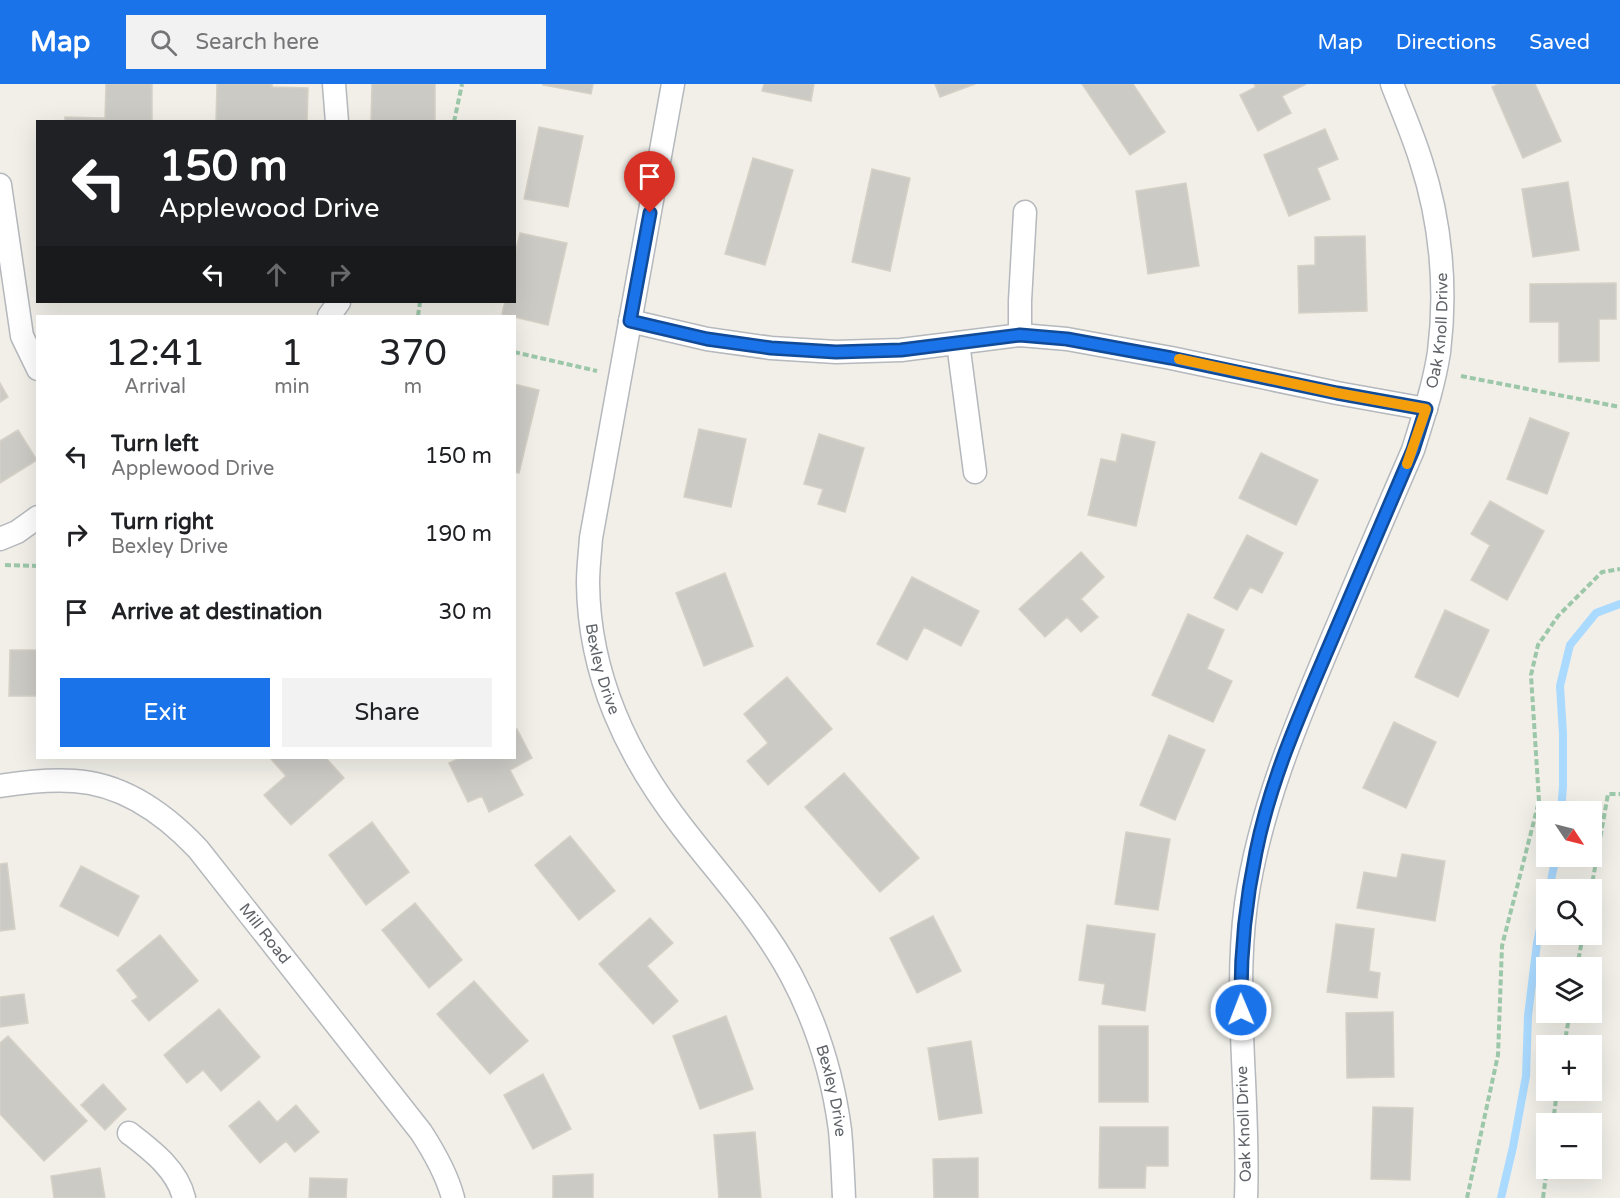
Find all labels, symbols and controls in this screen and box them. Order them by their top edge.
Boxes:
search box [126,15,546,69]
text: Map [30,25,90,59]
icon: search [147,26,180,59]
text: Search here [195,29,319,55]
text: Map [1317,30,1363,55]
text: Directions [1396,30,1496,55]
text: Saved [1529,30,1590,55]
text: 150 m [159,141,288,192]
icon: left [60,144,138,222]
pin [624,151,675,213]
icon: arrive [633,160,666,193]
text: Applewood Drive [159,192,380,225]
icon: left [197,258,230,291]
icon: ahead [260,258,293,291]
icon: right [323,258,356,291]
street label: Oak Knoll Drive [1422,272,1452,391]
text: 12:41 [105,332,205,375]
text: 1 [281,332,303,375]
text: 370 [379,332,447,375]
text: Arrival [124,375,186,399]
text: min [274,375,310,399]
text: m [404,375,422,399]
text: Turn left [111,431,199,457]
icon: left [60,440,93,473]
text: 150 m [425,443,492,469]
text: Applewood Drive [111,457,274,481]
text: Turn right [111,509,213,535]
icon: right [60,518,93,551]
text: 190 m [425,521,492,547]
text: Bexley Drive [111,535,228,559]
icon: arrive [60,596,93,629]
text: Arrive at destination [111,599,322,625]
text: 30 m [438,599,492,625]
street label: Bexley Drive [581,622,624,718]
button: Exit [60,678,270,747]
button: Share [282,678,492,747]
north arrow [1536,801,1602,867]
map controls [1536,801,1602,1179]
button: search [1536,879,1602,945]
street label: Mill Road [235,899,295,968]
button: layers [1536,957,1602,1023]
position arrow [1209,978,1273,1042]
button: + [1536,1035,1602,1101]
street label: Bexley Drive [811,1042,851,1138]
street label: Oak Knoll Drive [1232,1065,1256,1183]
button: − [1536,1113,1602,1179]

